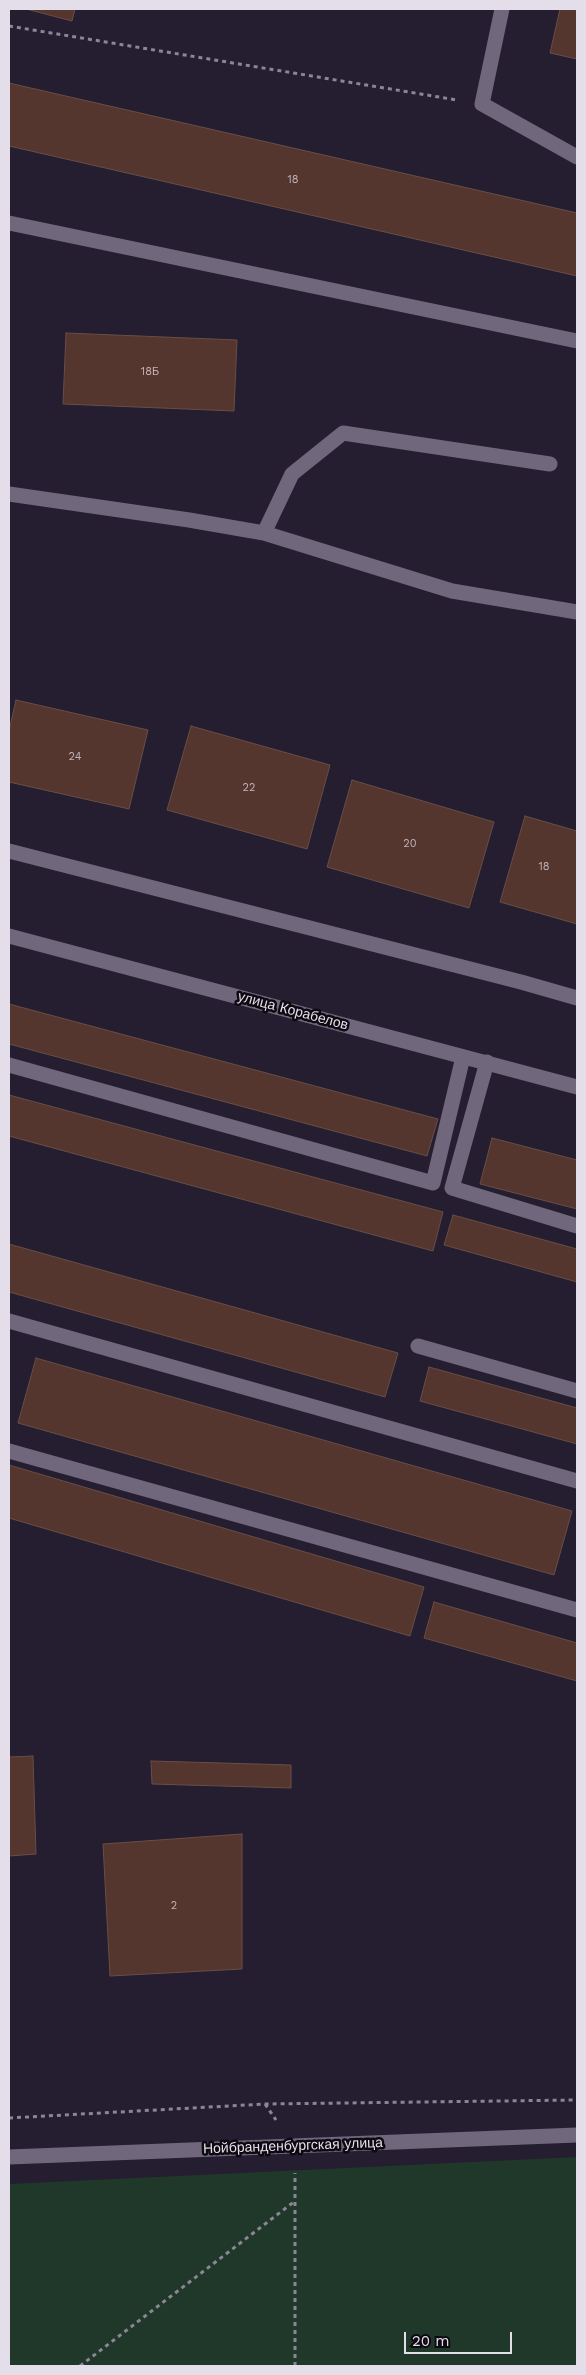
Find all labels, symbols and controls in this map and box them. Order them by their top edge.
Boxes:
house number: 18 [287,173,299,187]
house number: 18Б [141,365,159,379]
house number: 24 [69,750,81,764]
house number: 22 [243,781,255,795]
house number: 20 [403,837,417,851]
house number: 18 [538,860,550,874]
street label: улица Корабелов [236,988,350,1034]
house number: 2 [171,1899,177,1913]
street label: Нойбранденбургская улица [203,2134,383,2158]
scale bar [406,2322,514,2354]
text: 20 m [412,2332,450,2350]

